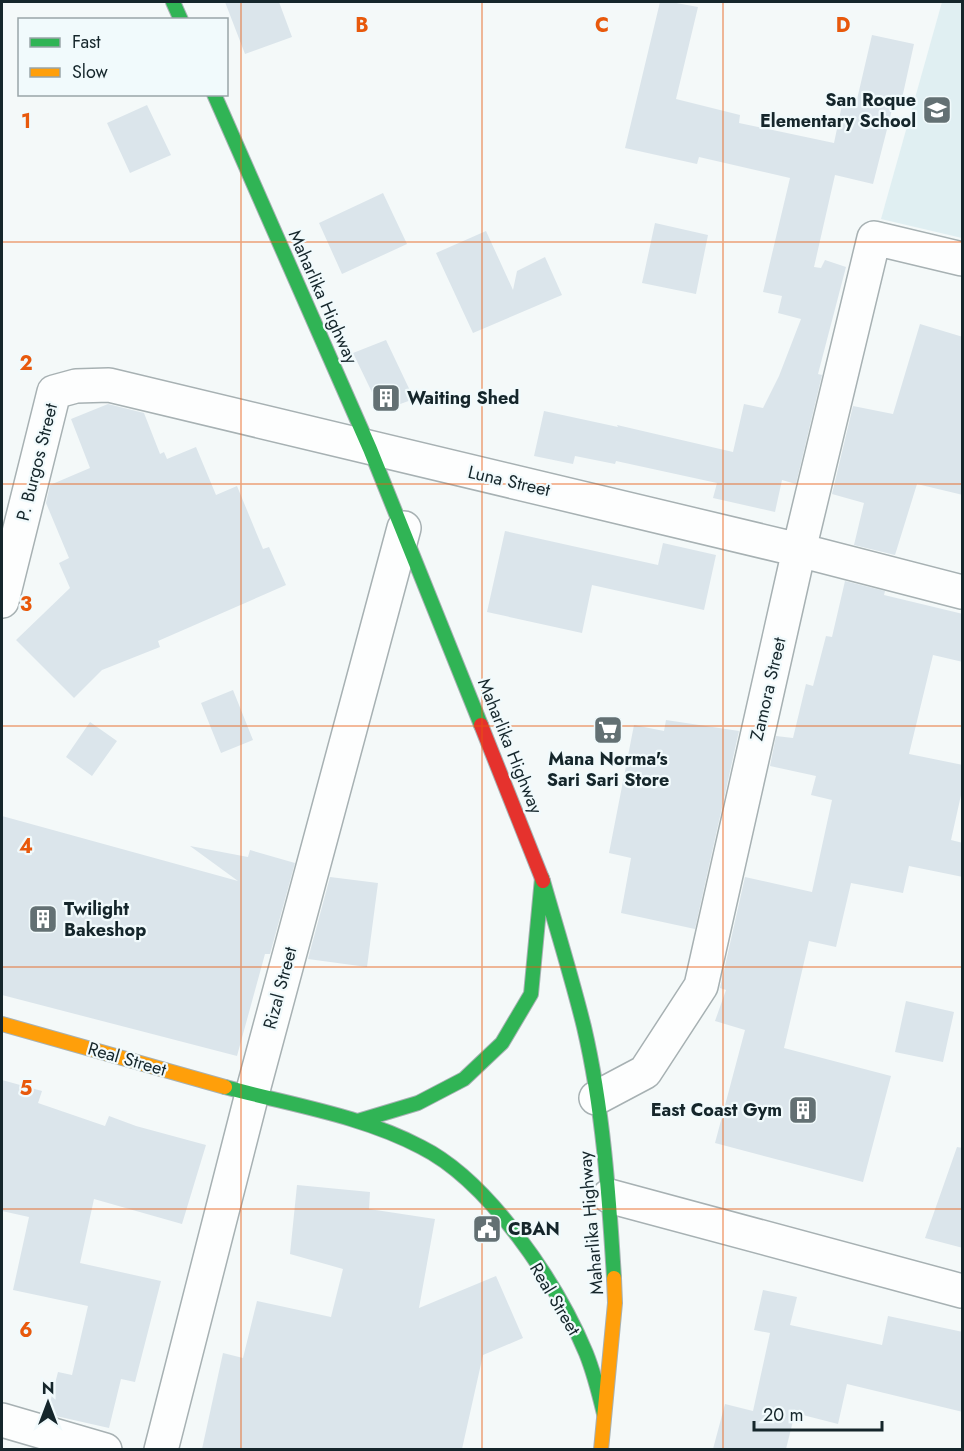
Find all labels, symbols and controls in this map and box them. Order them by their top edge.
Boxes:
text: B [355,11,369,40]
text: C [595,11,609,40]
text: D [836,11,850,40]
legend [18,18,228,96]
text: Fast [72,29,101,55]
text: Slow [72,59,109,85]
place label: San Roque Elementary School [760,87,916,134]
school or university icon: San Roque Elementary School [921,94,953,126]
text: 1 [21,107,31,136]
street label: Maharlika Highway [282,226,364,368]
text: 2 [19,349,33,378]
building icon: Waiting Shed [370,382,402,414]
place label: Waiting Shed [407,385,519,411]
street label: P. Burgos Street [10,400,64,524]
street label: Luna Street [465,459,553,503]
text: 3 [20,590,32,619]
street label: Zamora Street [743,634,793,743]
street label: Maharlika Highway [471,674,549,818]
supermarket icon: Mana Norma's Sari Sari Store [592,714,624,746]
place label: Mana Norma's Sari Sari Store [547,746,669,793]
text: 4 [19,832,33,861]
place label: Twilight Bakeshop [64,896,146,943]
building icon: Twilight Bakeshop [27,903,59,935]
street label: Rizal Street [257,943,304,1032]
street label: Real Street [85,1035,170,1083]
text: 5 [20,1074,33,1103]
building icon: East Coast Gym [787,1094,819,1126]
place label: East Coast Gym [651,1097,782,1123]
street label: Maharlika Highway [572,1150,610,1296]
public building icon: CBAN [471,1213,503,1245]
place label: CBAN [508,1216,560,1242]
street label: Real Street [523,1258,587,1341]
text: 6 [19,1316,33,1345]
north arrow [18,1373,78,1433]
text: N [42,1377,54,1400]
scale bar [754,1394,882,1432]
text: 20 m [763,1402,803,1428]

